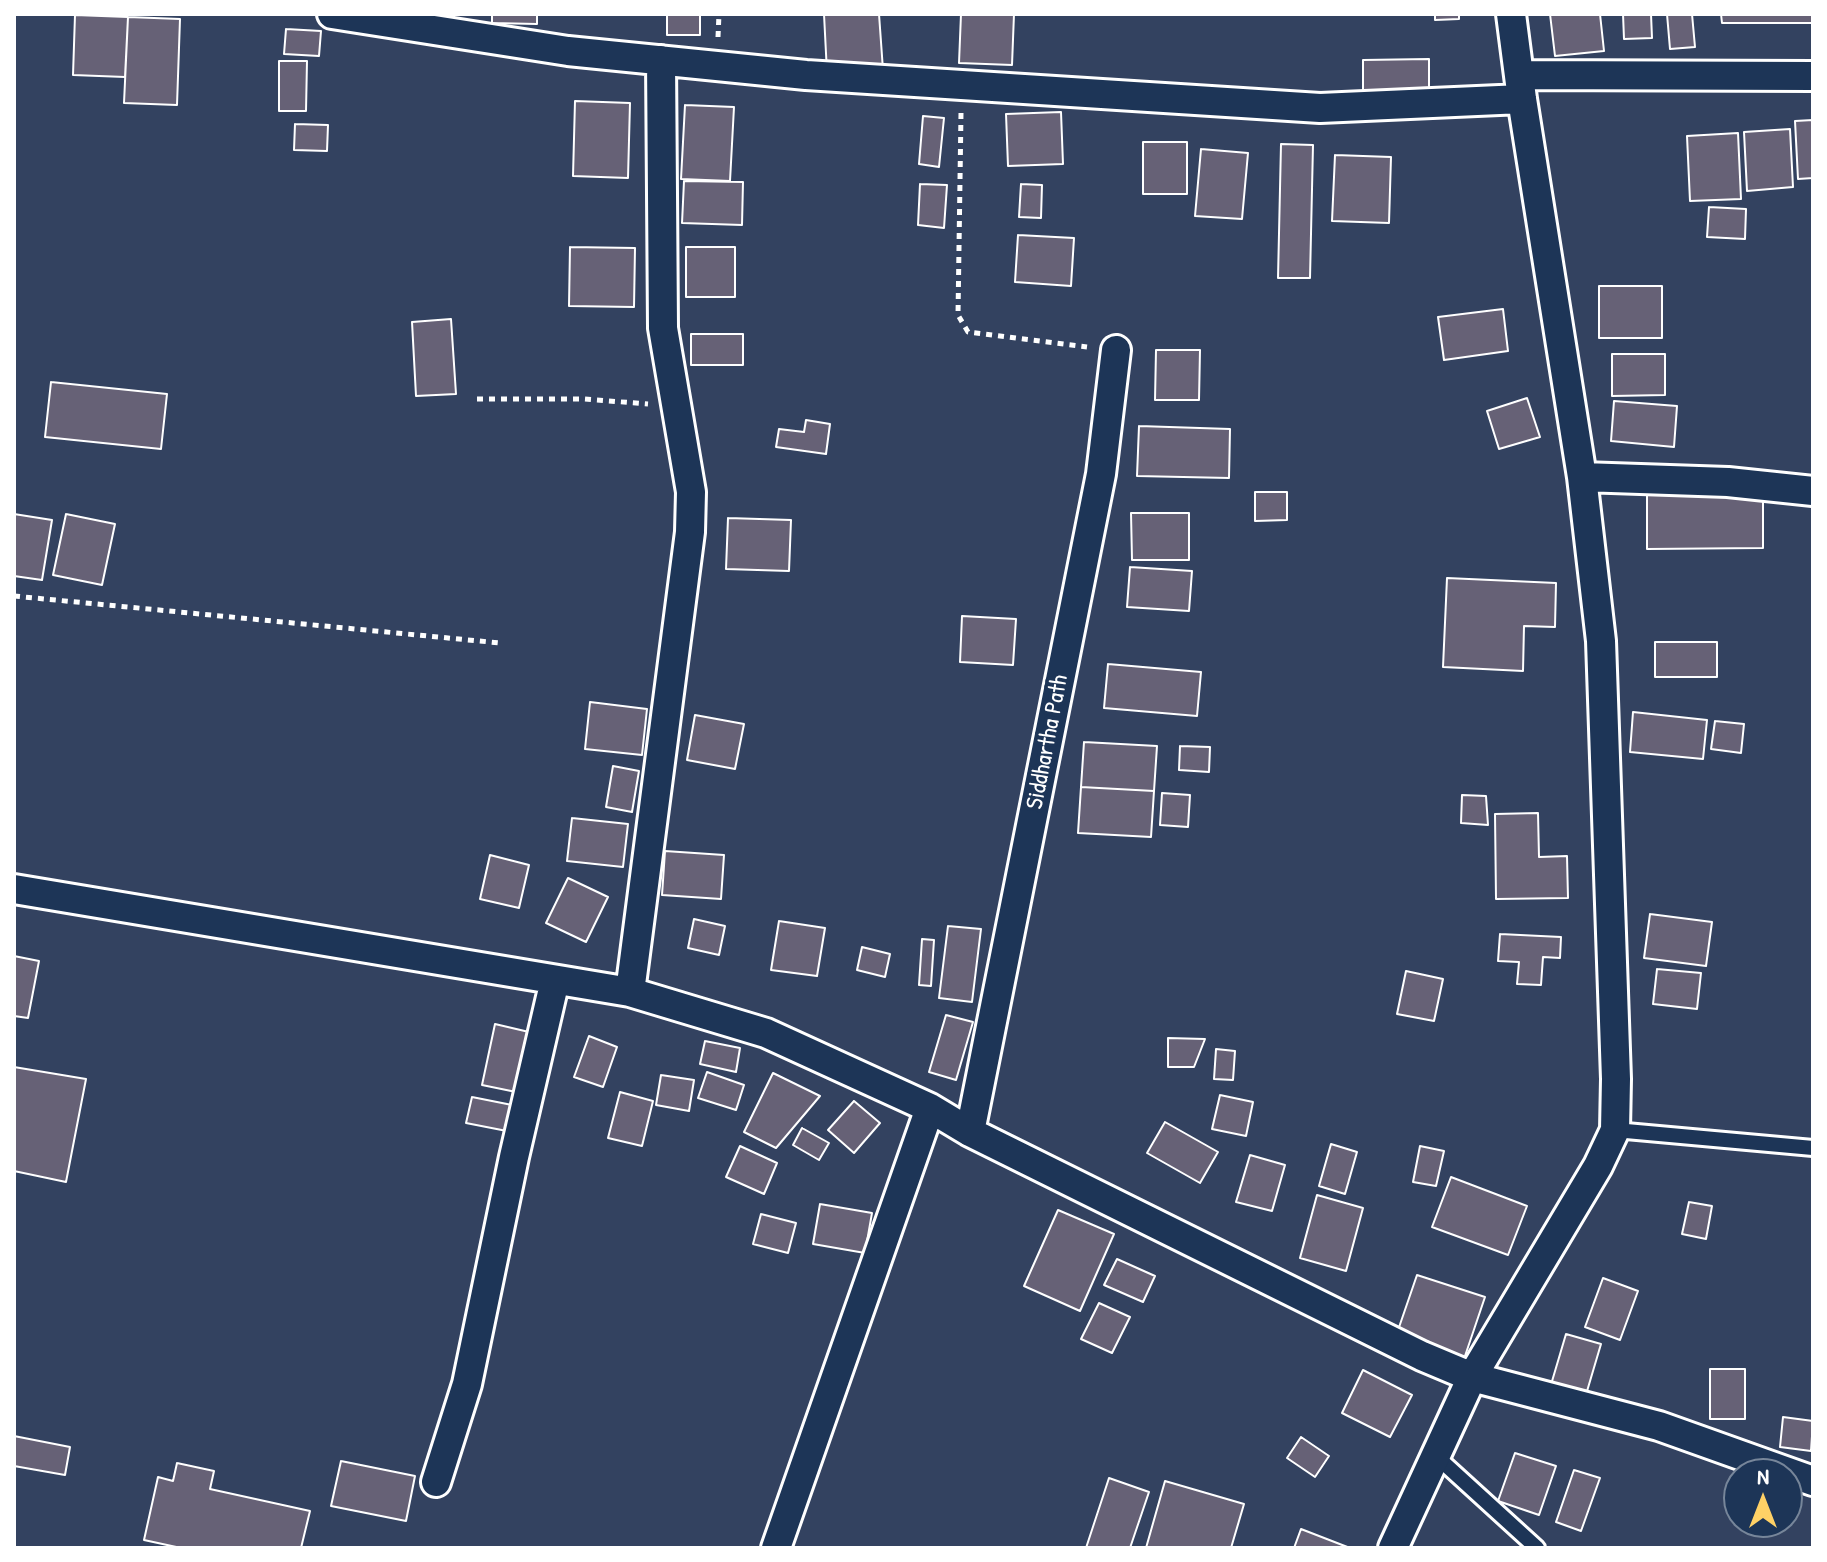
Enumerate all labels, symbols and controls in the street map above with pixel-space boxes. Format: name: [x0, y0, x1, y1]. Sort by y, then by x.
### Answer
street label: Siddhartha Path: [1021, 672, 1075, 812]
north arrow: [1723, 1458, 1803, 1538]
text: N: [1757, 1461, 1769, 1491]

